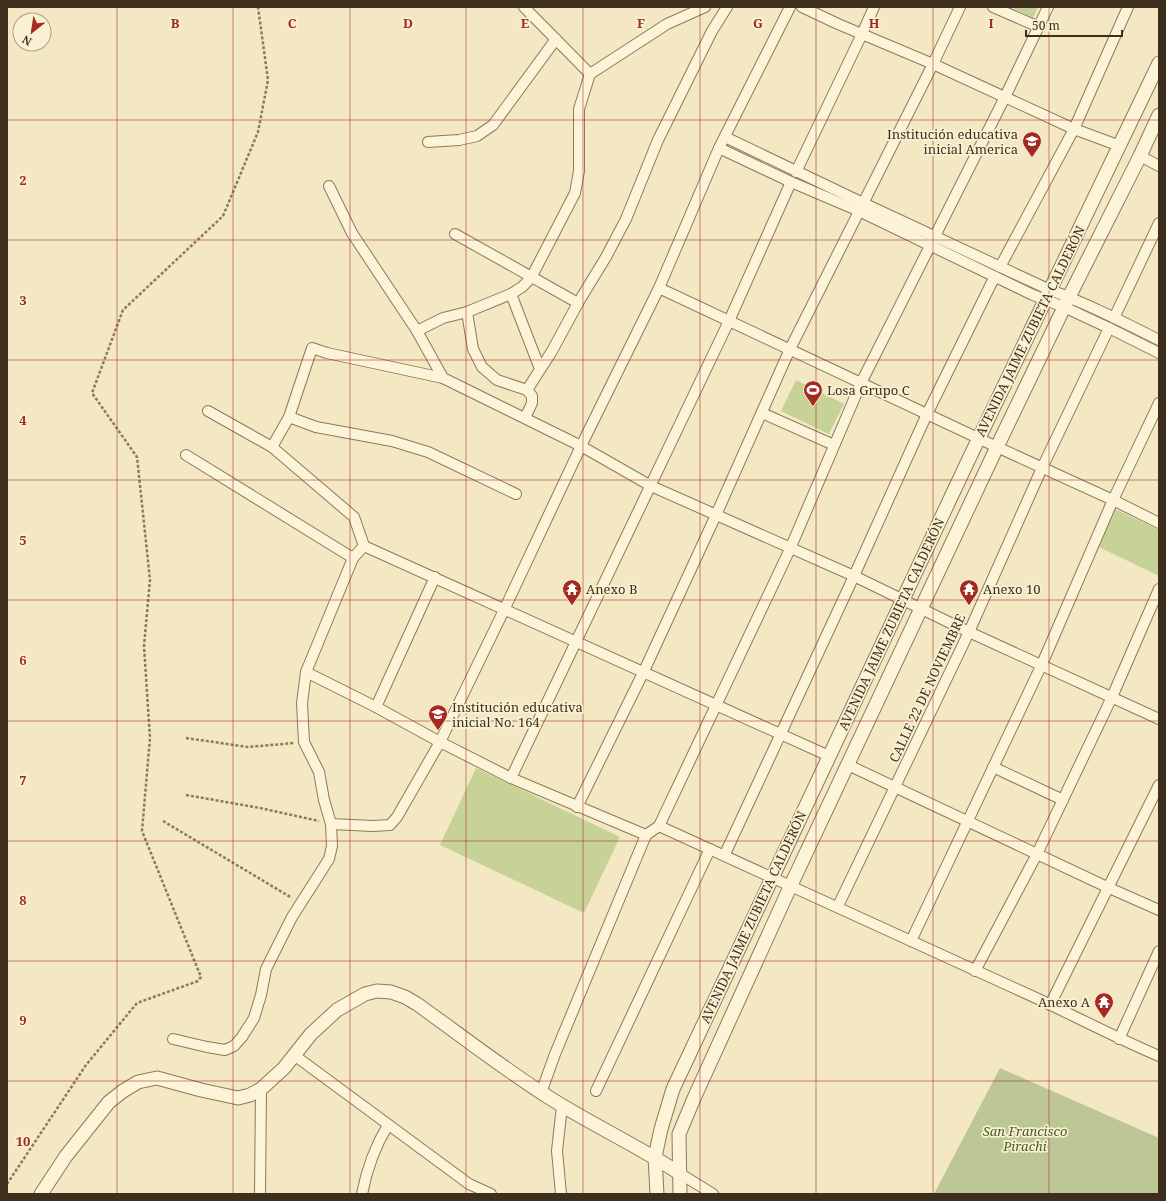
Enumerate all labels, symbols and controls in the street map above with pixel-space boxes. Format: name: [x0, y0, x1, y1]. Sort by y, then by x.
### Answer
north arrow: [12, 12, 52, 52]
scale bar: [1026, 12, 1122, 38]
text: B: [171, 14, 180, 32]
text: C: [288, 14, 297, 32]
text: D: [403, 14, 413, 32]
text: E: [521, 14, 530, 32]
text: F: [637, 14, 645, 32]
text: G: [753, 14, 763, 32]
text: H: [869, 14, 880, 32]
text: I: [988, 14, 994, 32]
text: 50 m: [1032, 17, 1060, 34]
text: N: [19, 32, 34, 50]
place label: Institución educativa inicial America: [887, 125, 1018, 158]
school or university icon: Institución educativa inicial America: [1021, 130, 1043, 158]
text: 2: [19, 171, 27, 189]
street label: AVENIDA JAIME ZUBIETA CALDERÓN: [971, 223, 1089, 439]
text: 3: [19, 291, 27, 309]
sports icon: Losa Grupo C: [802, 379, 824, 407]
place label: Losa Grupo C: [827, 381, 910, 399]
text: 4: [19, 411, 27, 429]
street label: AVENIDA JAIME ZUBIETA CALDERÓN: [834, 515, 948, 733]
text: 5: [19, 531, 27, 549]
temple icon: Anexo B: [561, 578, 583, 606]
temple icon: Anexo 10: [958, 578, 980, 606]
place label: Anexo B: [586, 580, 637, 598]
place label: Anexo 10: [983, 580, 1040, 598]
street label: CALLE 22 DE NOVIEMBRE: [885, 611, 969, 765]
text: 6: [19, 651, 27, 669]
place label: Institución educativa inicial No. 164: [452, 698, 583, 731]
school or university icon: Institución educativa inicial No. 164: [427, 703, 449, 731]
text: 7: [19, 771, 27, 789]
street label: AVENIDA JAIME ZUBIETA CALDERÓN: [696, 808, 810, 1026]
text: 8: [19, 891, 27, 909]
temple icon: Anexo A: [1093, 991, 1115, 1019]
place label: Anexo A: [1038, 993, 1091, 1011]
text: 9: [19, 1011, 27, 1029]
park label: San Francisco Pirachi: [983, 1122, 1067, 1155]
text: 10: [16, 1132, 30, 1150]

